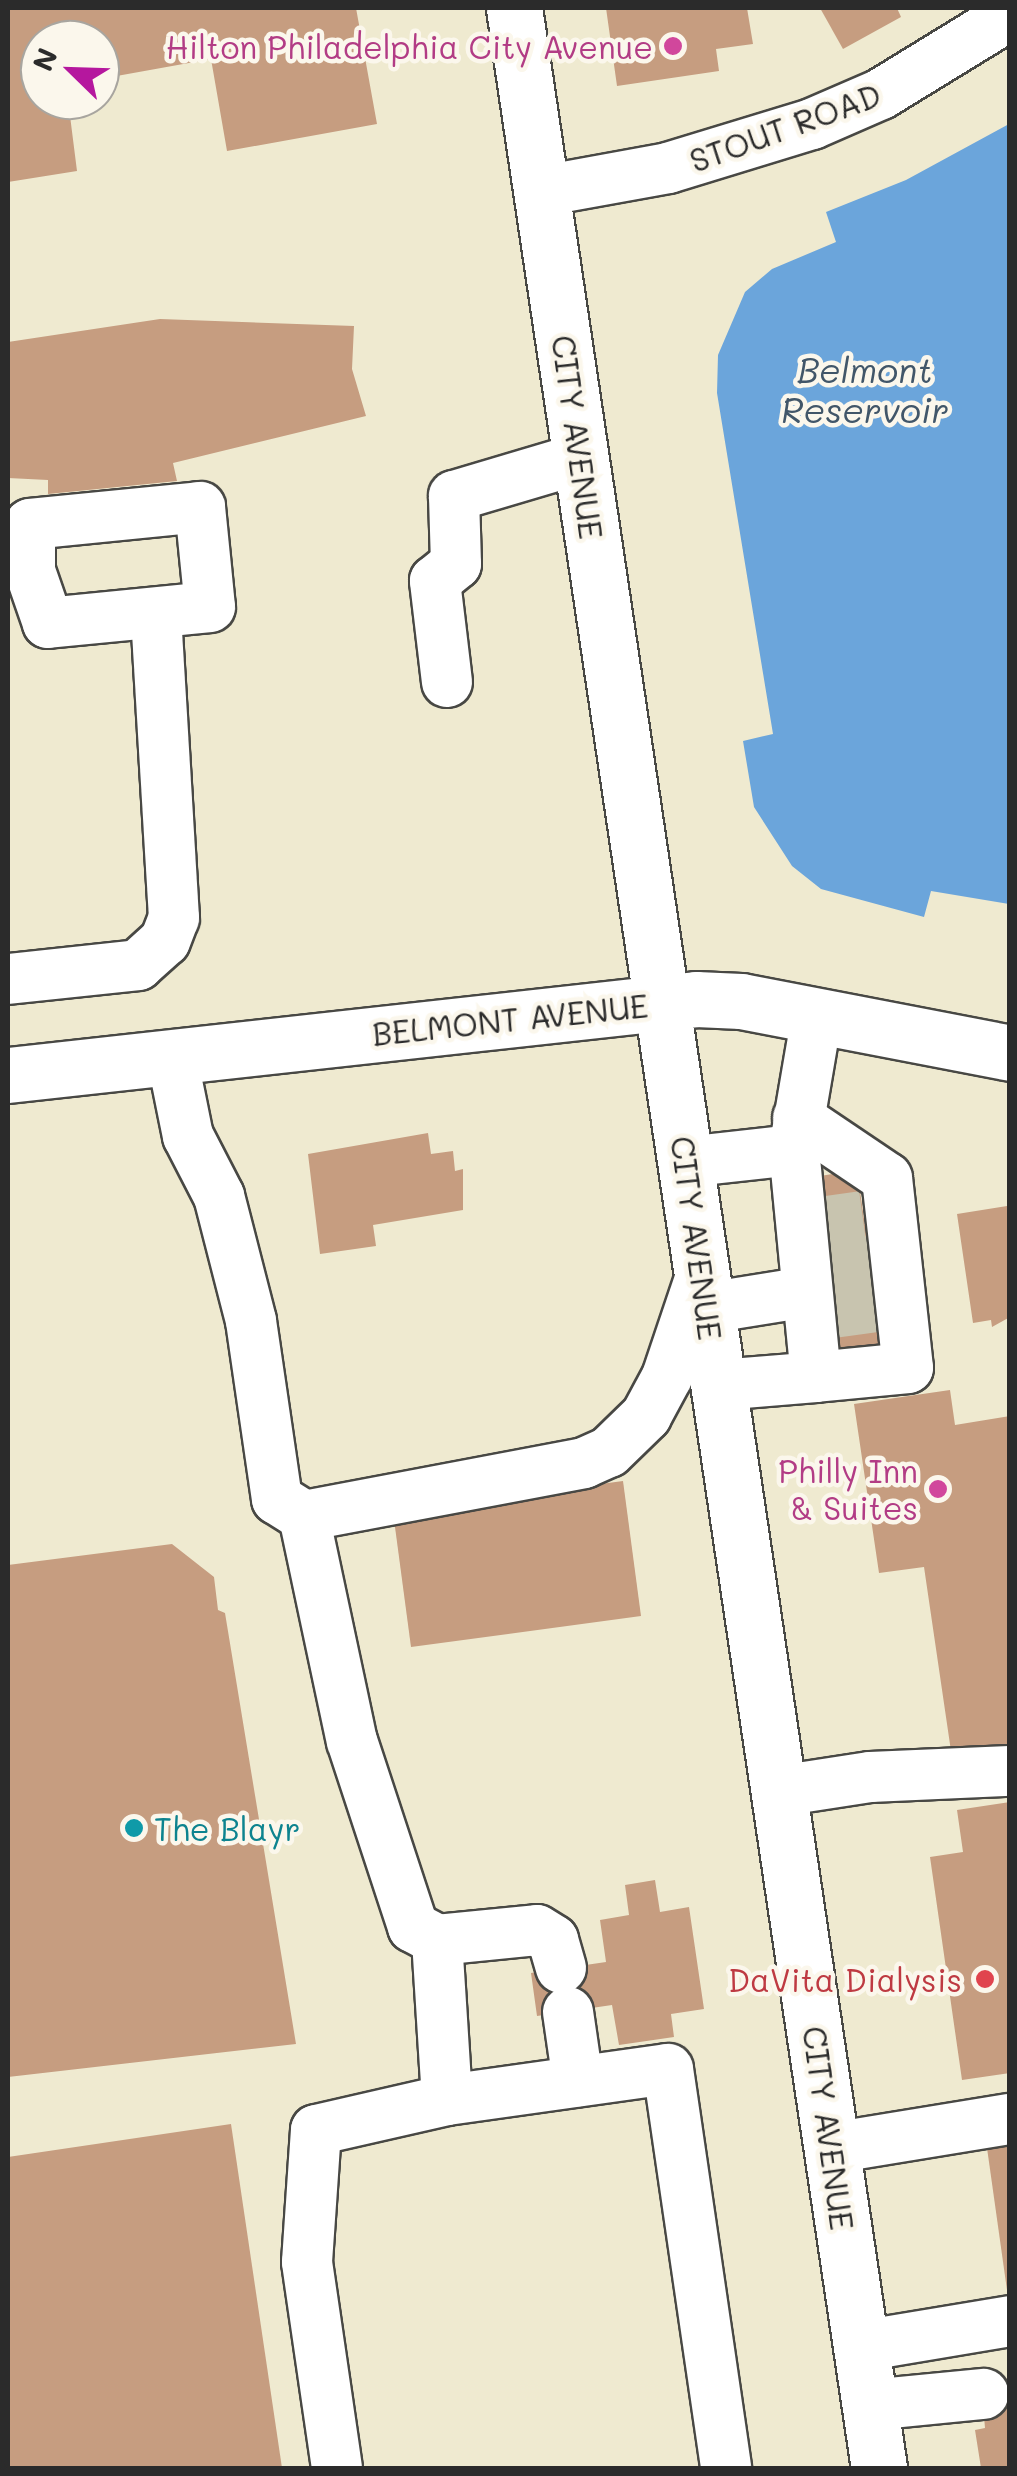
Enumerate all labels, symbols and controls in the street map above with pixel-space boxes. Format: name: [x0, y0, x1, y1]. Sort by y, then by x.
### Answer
north arrow: [20, 20, 120, 120]
place label: Hilton Philadelphia City Avenue: [166, 27, 653, 65]
marker: Hilton Philadelphia City Avenue: [662, 35, 684, 57]
text: N: [23, 42, 65, 76]
street label: STOUT ROAD: [684, 75, 886, 179]
street label: CITY AVENUE: [545, 333, 611, 541]
water label: Belmont Reservoir: [781, 348, 949, 430]
street label: BELMONT AVENUE: [370, 985, 650, 1053]
street label: CITY AVENUE: [664, 1134, 730, 1342]
place label: Philly Inn & Suites: [778, 1452, 918, 1527]
marker: Philly Inn & Suites: [927, 1478, 949, 1500]
place label: The Blayr: [154, 1809, 301, 1847]
marker: The Blayr: [123, 1817, 145, 1839]
place label: DaVita Dialysis: [728, 1960, 962, 1998]
marker: DaVita Dialysis: [972, 1966, 998, 1992]
street label: CITY AVENUE: [796, 2024, 862, 2232]

